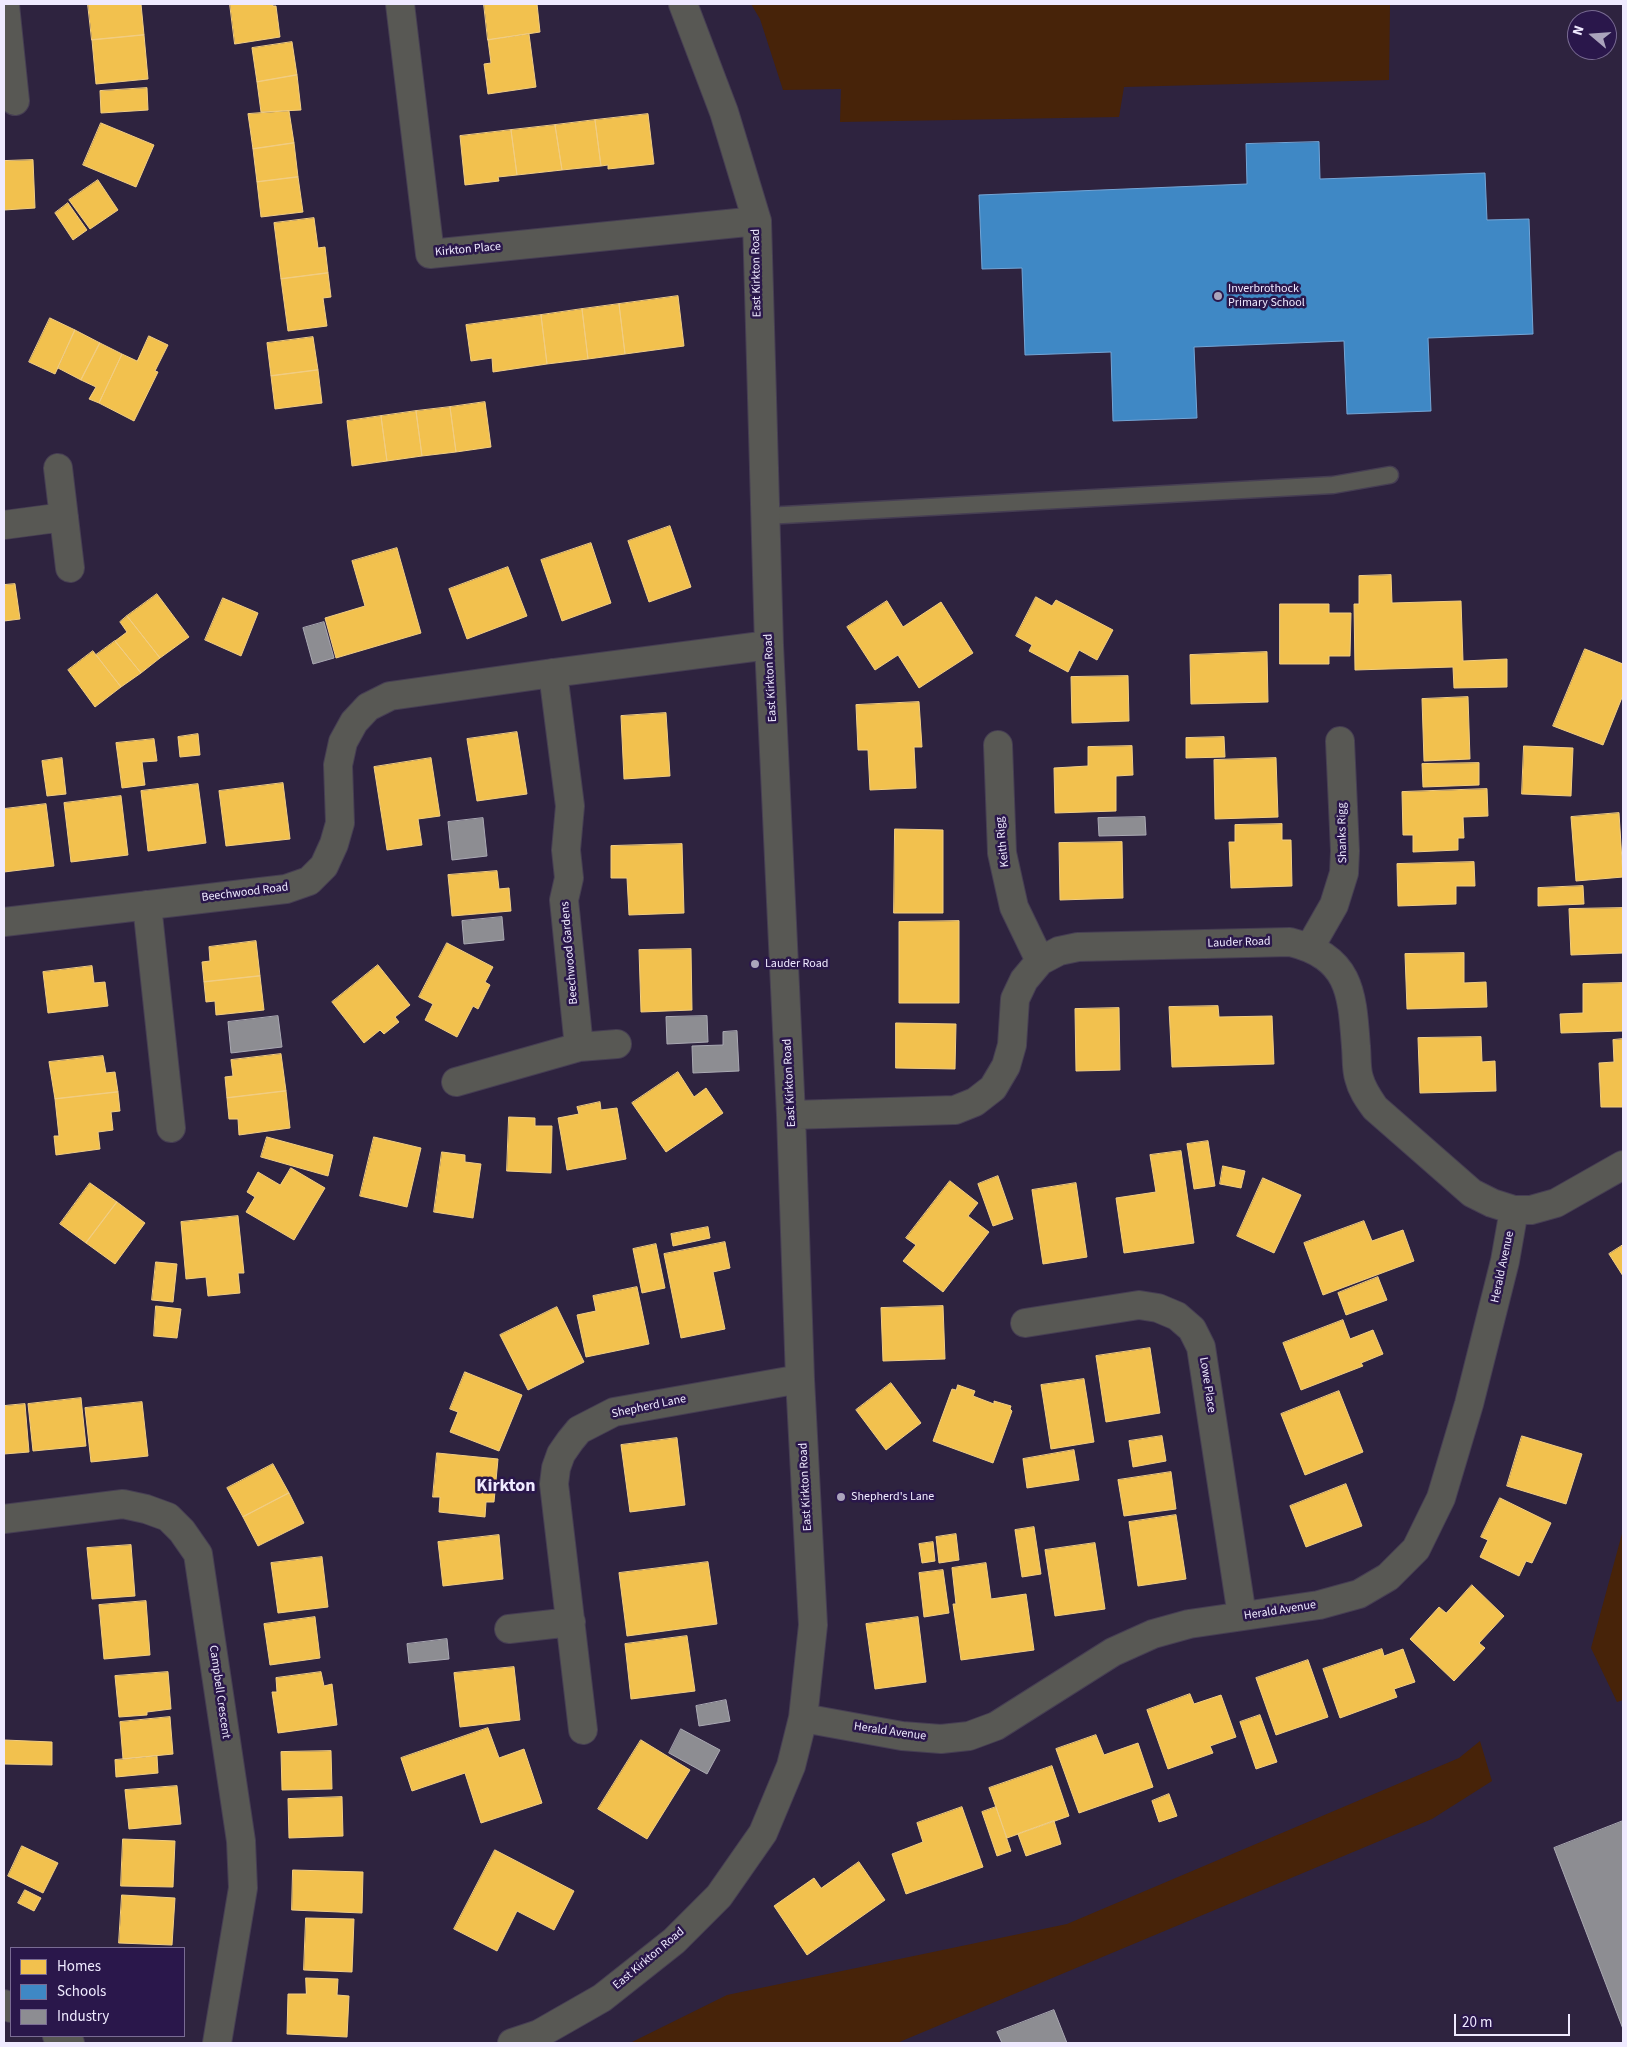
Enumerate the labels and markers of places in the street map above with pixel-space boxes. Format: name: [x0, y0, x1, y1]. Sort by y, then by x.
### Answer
place label: Inverbrothock Primary School: [1228, 282, 1305, 310]
marker: Inverbrothock Primary School: [1212, 290, 1224, 302]
place label: Lauder Road: [765, 957, 828, 971]
marker: Lauder Road: [749, 958, 761, 970]
place label: Shepherd's Lane: [851, 1490, 934, 1504]
marker: Shepherd's Lane: [835, 1491, 847, 1503]

